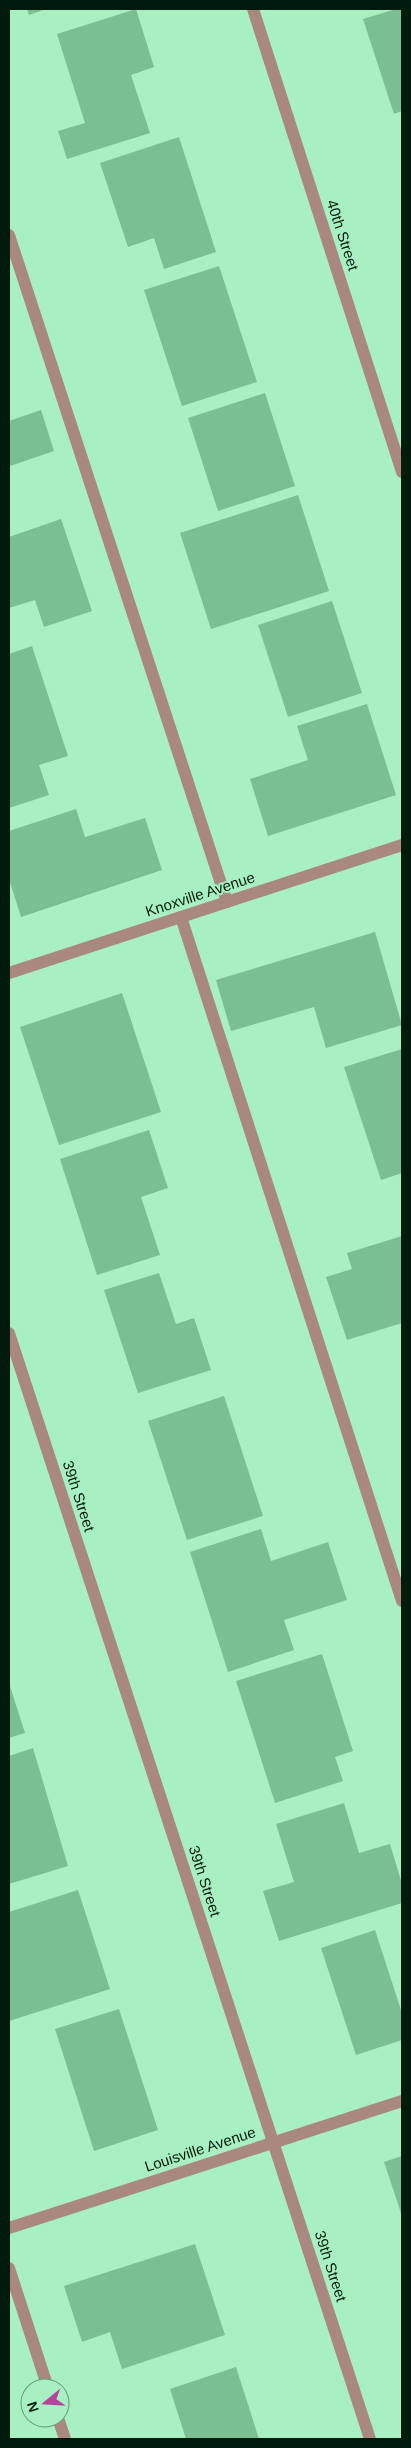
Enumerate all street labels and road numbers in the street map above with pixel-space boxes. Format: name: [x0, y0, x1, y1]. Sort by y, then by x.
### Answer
street label: 40th Street: [324, 197, 363, 273]
street label: Knoxville Avenue: [143, 868, 257, 920]
street label: 39th Street: [60, 1458, 99, 1534]
street label: 39th Street: [186, 1843, 225, 1919]
street label: Louisville Avenue: [142, 2123, 258, 2175]
street label: 39th Street: [312, 2228, 351, 2304]

